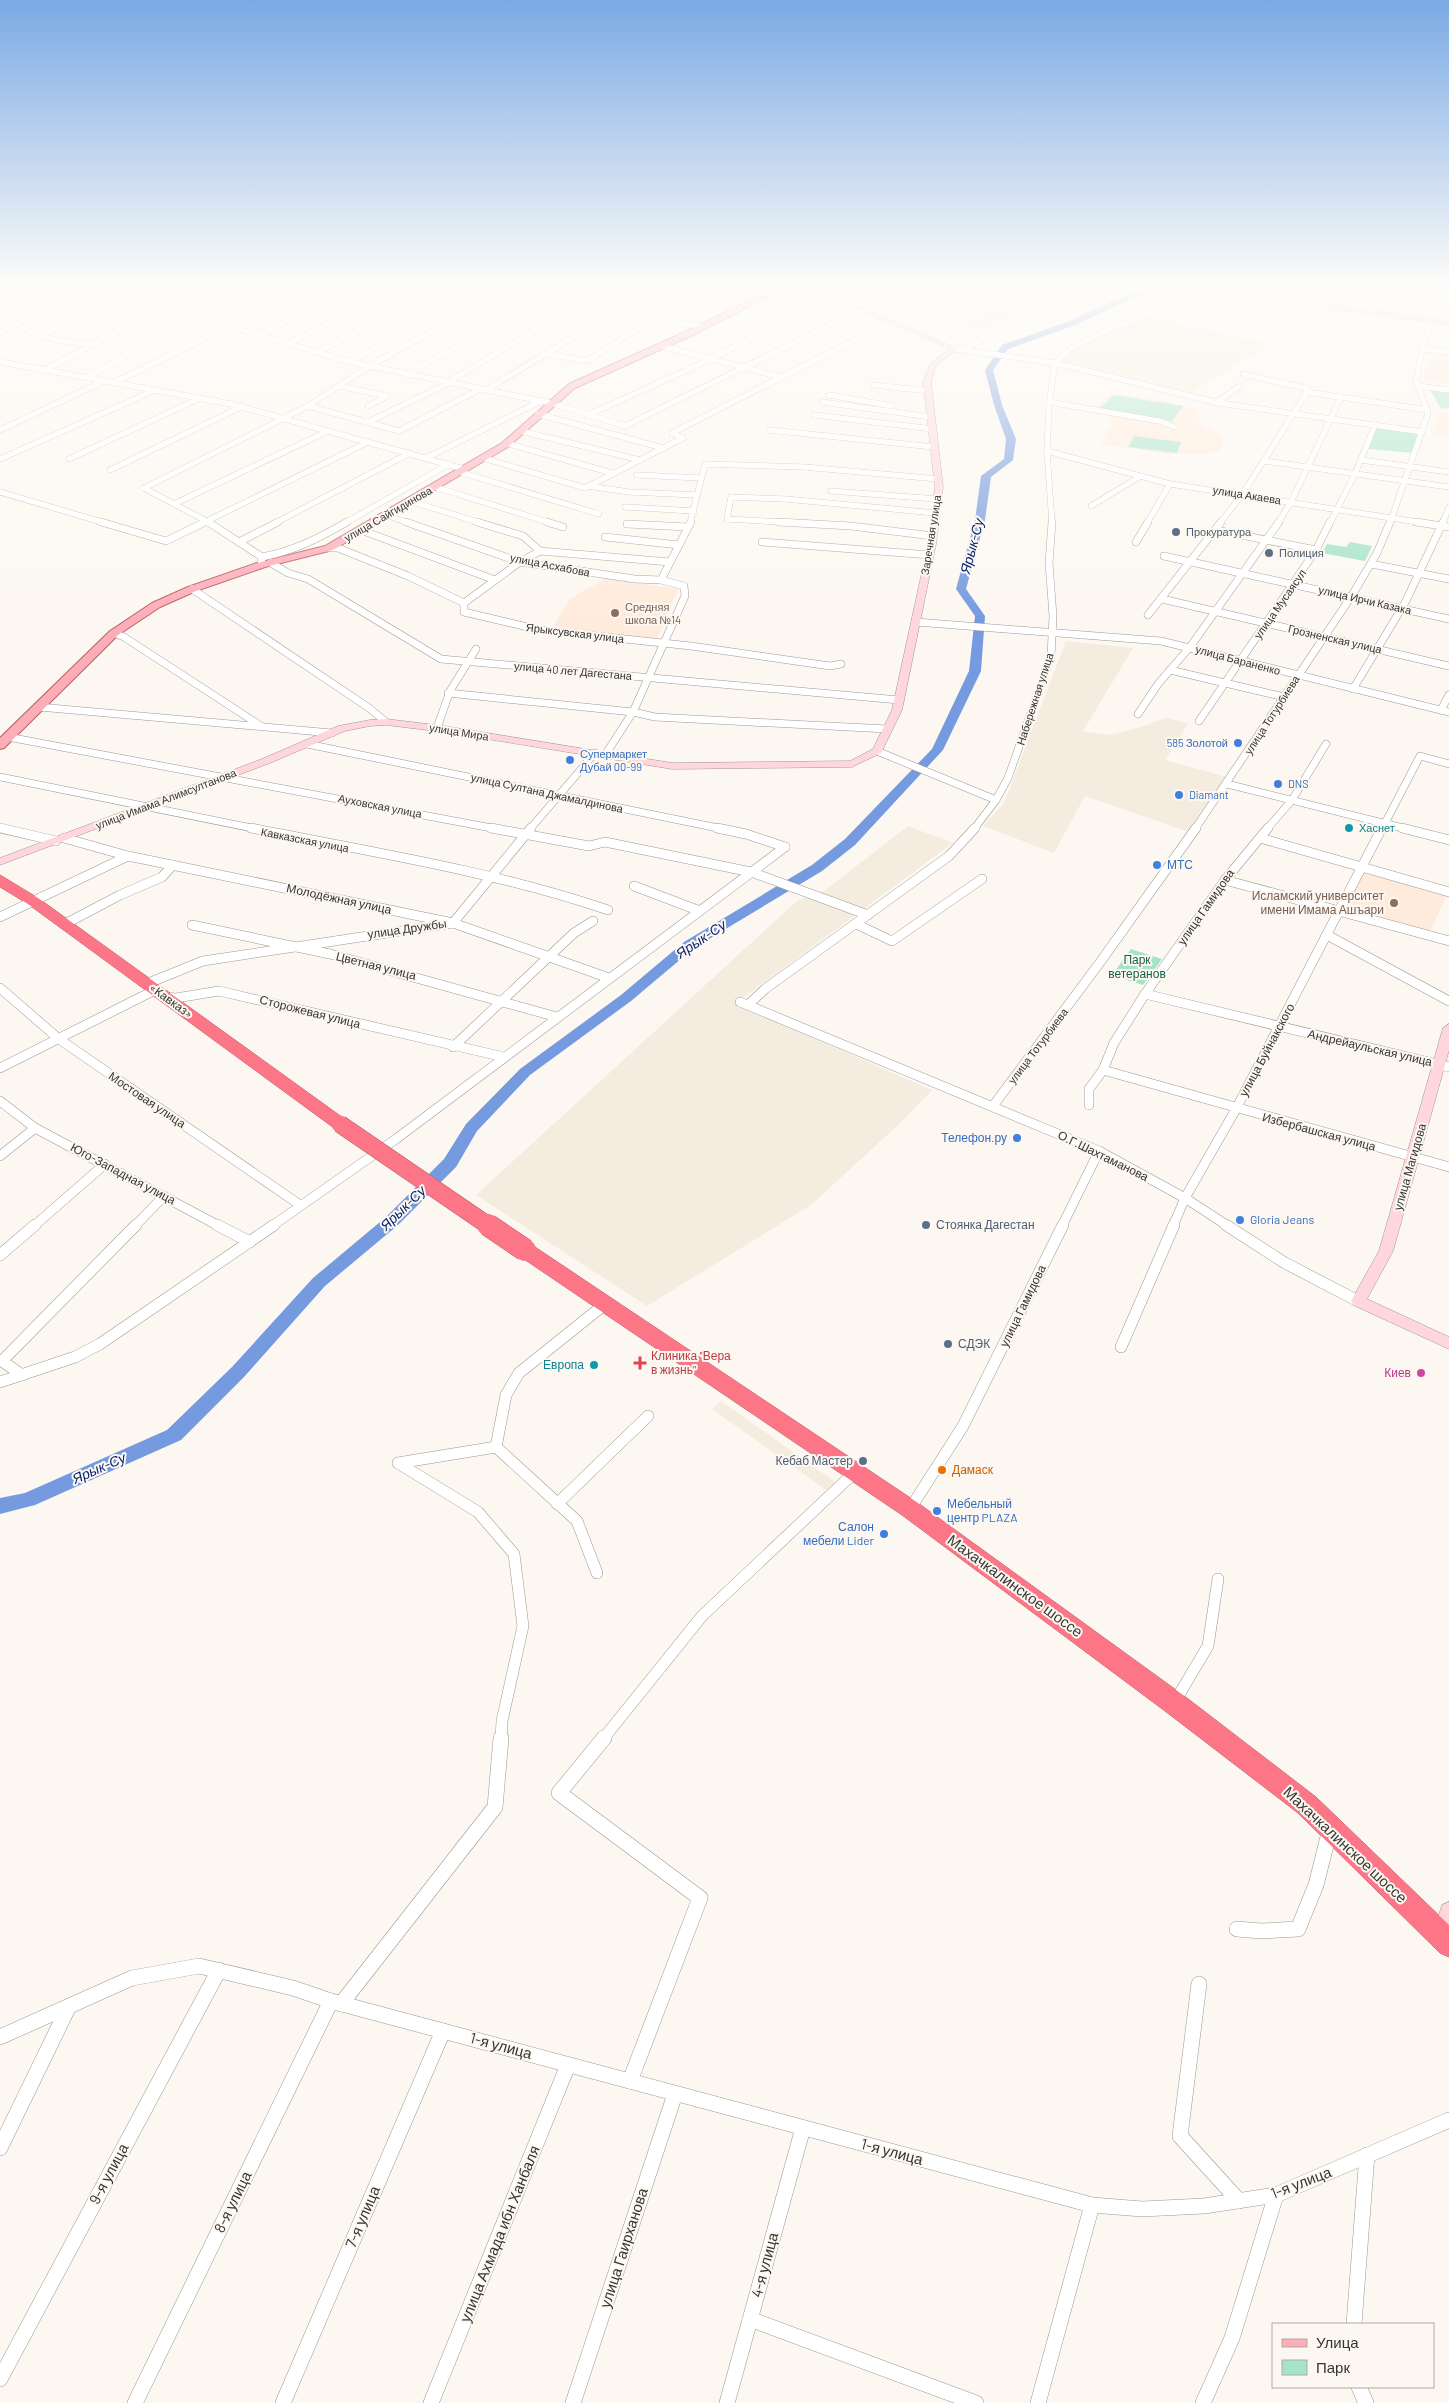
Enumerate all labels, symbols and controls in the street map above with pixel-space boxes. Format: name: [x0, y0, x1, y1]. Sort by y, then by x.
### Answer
street label: улица Сайгидинова: [341, 483, 435, 544]
street label: улица Акаева: [1212, 483, 1283, 506]
street label: Заречная улица: [918, 493, 943, 576]
water label: Ярык-Су: [956, 515, 987, 576]
place label: Прокуратура: [1186, 525, 1252, 538]
marker: Прокуратура: [1170, 526, 1182, 538]
place label: Полиция: [1279, 546, 1324, 559]
marker: Полиция: [1263, 547, 1275, 559]
street label: улица Асхабова: [509, 550, 592, 579]
street label: улица Мусаясул: [1251, 566, 1308, 641]
street label: улица Ирчи Казака: [1317, 582, 1414, 617]
place label: Средняя школа №14: [625, 600, 681, 626]
marker: Средняя школа №14: [609, 607, 621, 619]
street label: Ярыксувская улица: [525, 620, 626, 645]
street label: Грозненская улица: [1287, 621, 1384, 656]
street label: улица Бараненко: [1194, 642, 1282, 677]
street label: Набережная улица: [1013, 650, 1056, 747]
street label: улица 40 лет Дагестана: [513, 659, 634, 682]
street label: улица Тотурбиева: [1241, 672, 1302, 757]
street label: улица Мира: [428, 720, 491, 743]
place label: 585 Золотой: [1167, 736, 1228, 749]
marker: 585 Золотой: [1232, 737, 1244, 749]
place label: Супермаркет Дубай 00-99: [580, 747, 647, 773]
marker: Супермаркет Дубай 00-99: [564, 754, 576, 766]
street label: улица Имама Алимсултанова: [94, 765, 239, 831]
street label: улица Султана Джамалдинова: [470, 770, 625, 815]
place label: DNS: [1288, 777, 1309, 790]
marker: DNS: [1272, 778, 1284, 790]
place label: Diamant: [1189, 788, 1229, 801]
marker: Diamant: [1173, 789, 1185, 801]
street label: Ауховская улица: [337, 791, 424, 820]
place label: Хаснет: [1359, 821, 1395, 834]
marker: Хаснет: [1343, 822, 1355, 834]
street label: Кавказская улица: [260, 825, 351, 855]
place label: МТС: [1167, 857, 1193, 871]
marker: МТС: [1151, 859, 1163, 871]
street label: улица Гамидова: [1174, 866, 1238, 948]
street label: Молодёжная улица: [285, 880, 393, 917]
place label: Исламский университет имени Имама Ашъари: [1252, 888, 1384, 917]
marker: Исламский университет имени Имама Ашъари: [1388, 897, 1400, 909]
water label: Ярык-Су: [672, 915, 730, 962]
street label: улица Дружбы: [366, 916, 448, 941]
street label: Цветная улица: [334, 948, 418, 983]
park label: Парк ветеранов: [1108, 952, 1166, 981]
street label: «Кавказ»: [147, 980, 196, 1021]
street label: Сторожевая улица: [258, 992, 362, 1031]
street label: улица Буйнакского: [1236, 1000, 1298, 1099]
street label: улица Тотурбиева: [1005, 1005, 1071, 1086]
street label: Андрейаульская улица: [1306, 1026, 1434, 1069]
street label: Мостовая улица: [106, 1068, 189, 1131]
street label: Избербашская улица: [1261, 1109, 1378, 1154]
street label: улица Магидова: [1390, 1121, 1429, 1212]
street label: О.Г.Шахтаманова: [1056, 1127, 1151, 1183]
place label: Телефон.ру: [941, 1130, 1007, 1145]
marker: Телефон.ру: [1011, 1132, 1023, 1144]
street label: Юго-Западная улица: [68, 1139, 179, 1208]
water label: Ярык-Су: [376, 1181, 430, 1234]
place label: Gloria Jeans: [1250, 1212, 1314, 1226]
marker: Gloria Jeans: [1234, 1214, 1246, 1226]
place label: Стоянка Дагестан: [936, 1217, 1035, 1232]
marker: Стоянка Дагестан: [920, 1219, 932, 1231]
street label: улица Гамидова: [996, 1262, 1049, 1349]
place label: СДЭК: [958, 1336, 990, 1351]
marker: СДЭК: [942, 1338, 954, 1350]
place label: Клиника "Вера в жизнь": [651, 1348, 731, 1376]
marker: Клиника "Вера в жизнь": [633, 1356, 647, 1370]
place label: Европа: [543, 1357, 584, 1372]
marker: Европа: [588, 1359, 600, 1371]
place label: Киев: [1384, 1365, 1411, 1379]
marker: Киев: [1415, 1367, 1427, 1379]
water label: Ярык-Су: [69, 1448, 129, 1487]
place label: Кебаб Мастер: [775, 1453, 853, 1468]
marker: Кебаб Мастер: [857, 1455, 869, 1467]
place label: Дамаск: [952, 1462, 994, 1477]
marker: Дамаск: [936, 1464, 948, 1476]
place label: Мебельный центр PLAZA: [947, 1496, 1017, 1525]
marker: Мебельный центр PLAZA: [931, 1505, 943, 1517]
place label: Салон мебели Lider: [803, 1519, 875, 1547]
marker: Салон мебели Lider: [878, 1528, 890, 1540]
street label: Махачкалинское шоссе: [945, 1530, 1087, 1640]
street label: Махачкалинское шоссе: [1280, 1782, 1411, 1906]
street label: 1-я улица: [468, 2028, 535, 2062]
street label: 1-я улица: [859, 2134, 926, 2168]
street label: 9-я улица: [85, 2140, 132, 2207]
street label: улица Ахмада ибн Ханбаля: [455, 2143, 543, 2325]
street label: 1-я улица: [1268, 2162, 1334, 2202]
street label: 8-я улица: [210, 2167, 255, 2235]
street label: 7-я улица: [341, 2182, 383, 2250]
street label: улица Гаирханова: [595, 2185, 651, 2310]
street label: 4-я улица: [747, 2230, 782, 2299]
legend: [1272, 2323, 1434, 2388]
text: Улица: [1316, 2333, 1359, 2351]
text: Парк: [1316, 2358, 1350, 2376]

